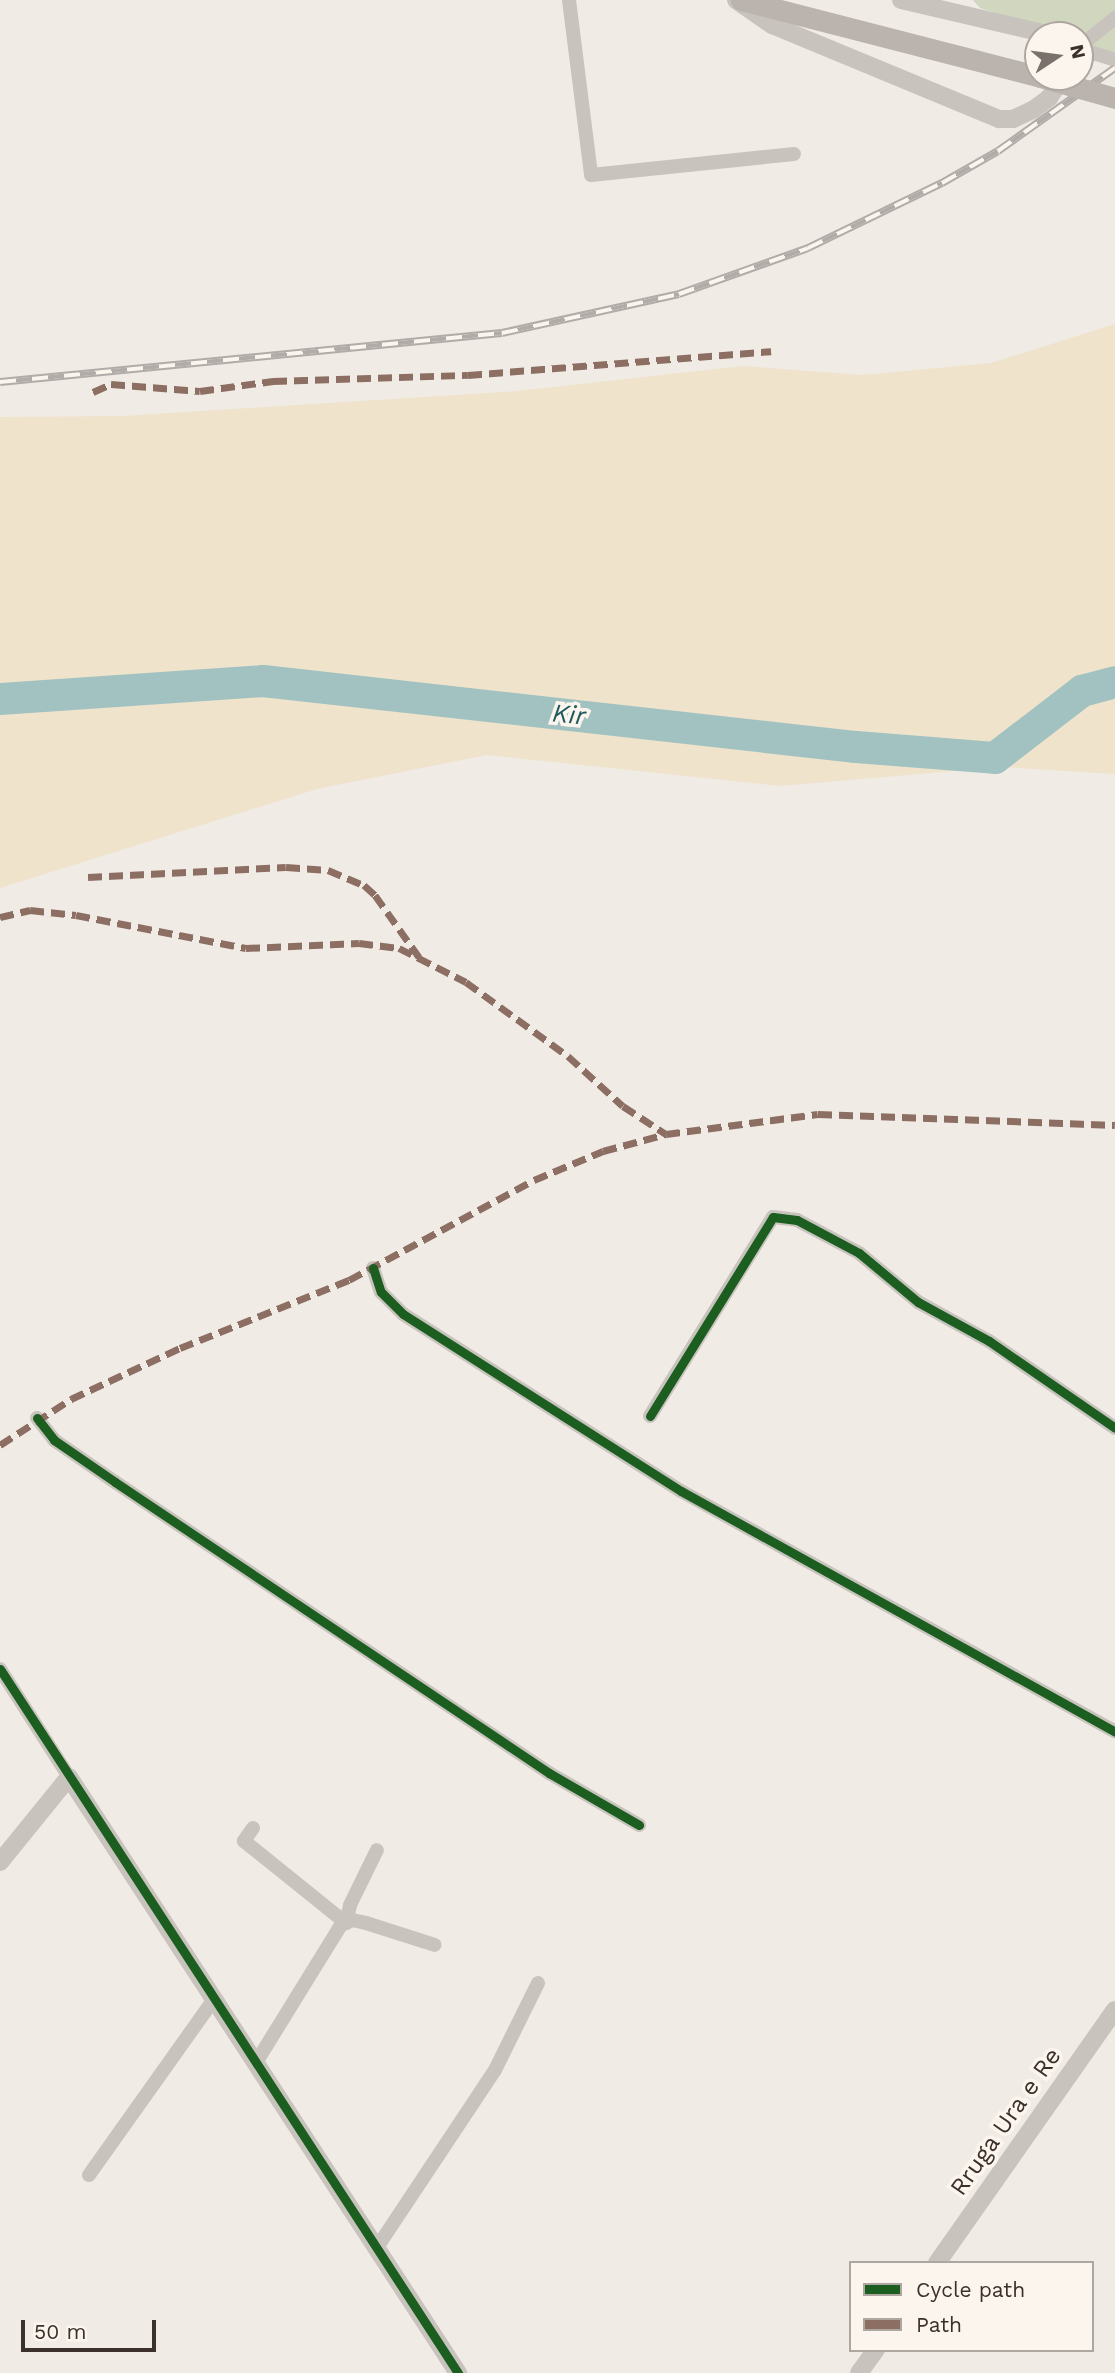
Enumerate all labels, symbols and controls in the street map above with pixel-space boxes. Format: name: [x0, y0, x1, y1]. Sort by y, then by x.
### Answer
north arrow: [1024, 21, 1094, 91]
text: N: [1065, 42, 1091, 61]
water label: Kir: [551, 698, 587, 732]
street label: Rruga Ura e Re: [944, 2042, 1068, 2202]
legend: [849, 2261, 1094, 2352]
text: Cycle path: [916, 2277, 1025, 2302]
scale bar: [24, 2306, 159, 2350]
text: Path: [916, 2312, 962, 2337]
text: 50 m: [34, 2319, 86, 2344]

